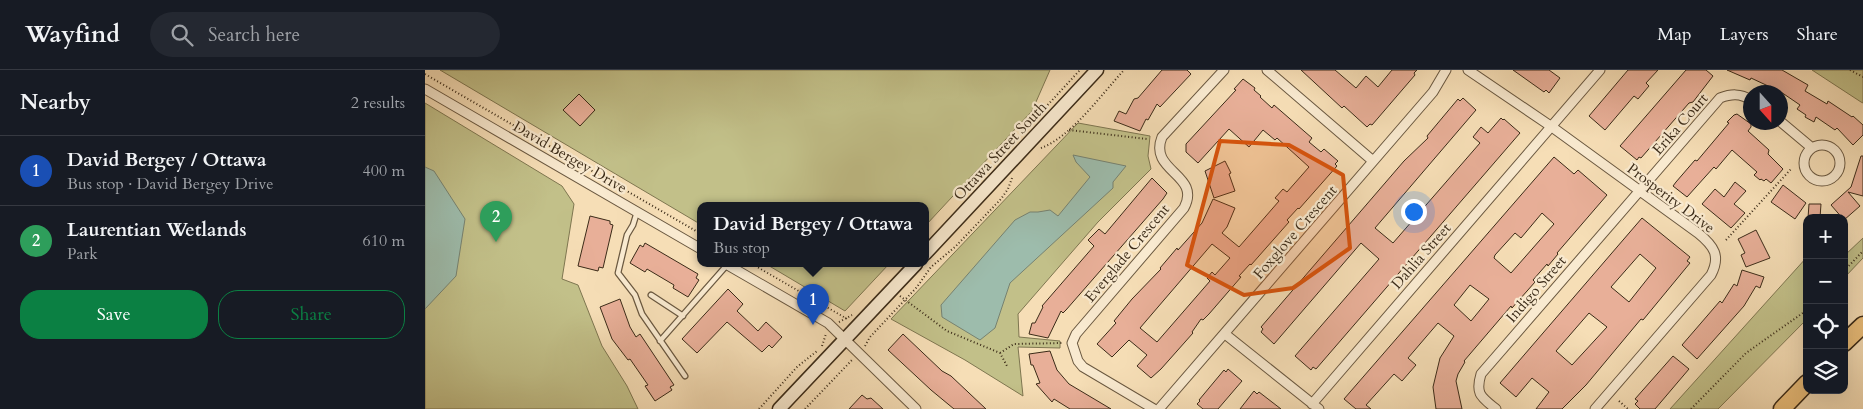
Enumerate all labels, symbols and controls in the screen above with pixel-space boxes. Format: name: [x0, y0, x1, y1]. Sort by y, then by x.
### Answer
search box: [150, 12, 500, 57]
text: Wayfind: [25, 18, 120, 51]
icon: search: [168, 21, 196, 49]
text: Search here: [208, 22, 300, 48]
text: Map: [1657, 22, 1692, 47]
text: Layers: [1720, 22, 1769, 47]
text: Share: [1797, 22, 1838, 47]
north arrow: [1743, 85, 1788, 130]
text: Nearby: [20, 88, 91, 117]
street label: Erika Court: [1648, 89, 1712, 159]
text: 2 results: [351, 92, 405, 114]
street label: Ottawa Street South: [949, 97, 1052, 205]
street label: David Bergey Drive: [509, 116, 631, 198]
text: David Bergey / Ottawa: [67, 147, 267, 173]
street label: Prosperity Drive: [1623, 158, 1719, 238]
text: 1: [32, 160, 40, 182]
text: 400 m: [363, 160, 405, 182]
text: Bus stop · David Bergey Drive: [67, 173, 274, 195]
street label: Foxglove Crescent: [1249, 181, 1342, 283]
your location: [1401, 199, 1427, 225]
street label: Everglade Crescent: [1080, 200, 1174, 306]
pin: 2: [480, 201, 512, 242]
popup: [697, 202, 929, 267]
text: David Bergey / Ottawa: [713, 211, 913, 237]
map controls: [1803, 214, 1848, 394]
button: +: [1803, 214, 1848, 259]
text: Laurentian Wetlands: [67, 217, 246, 243]
street label: Dahlia Street: [1387, 218, 1455, 293]
text: 2: [32, 230, 40, 252]
text: 610 m: [363, 230, 405, 252]
text: Bus stop: [713, 237, 770, 259]
text: Park: [67, 243, 98, 265]
street label: Indigo Street: [1501, 251, 1571, 327]
button: −: [1803, 259, 1848, 304]
pin: 1: [797, 284, 829, 325]
button: Save: [20, 290, 208, 339]
button: Share: [218, 290, 405, 339]
button: locate: [1803, 304, 1848, 349]
button: layers: [1803, 349, 1848, 394]

